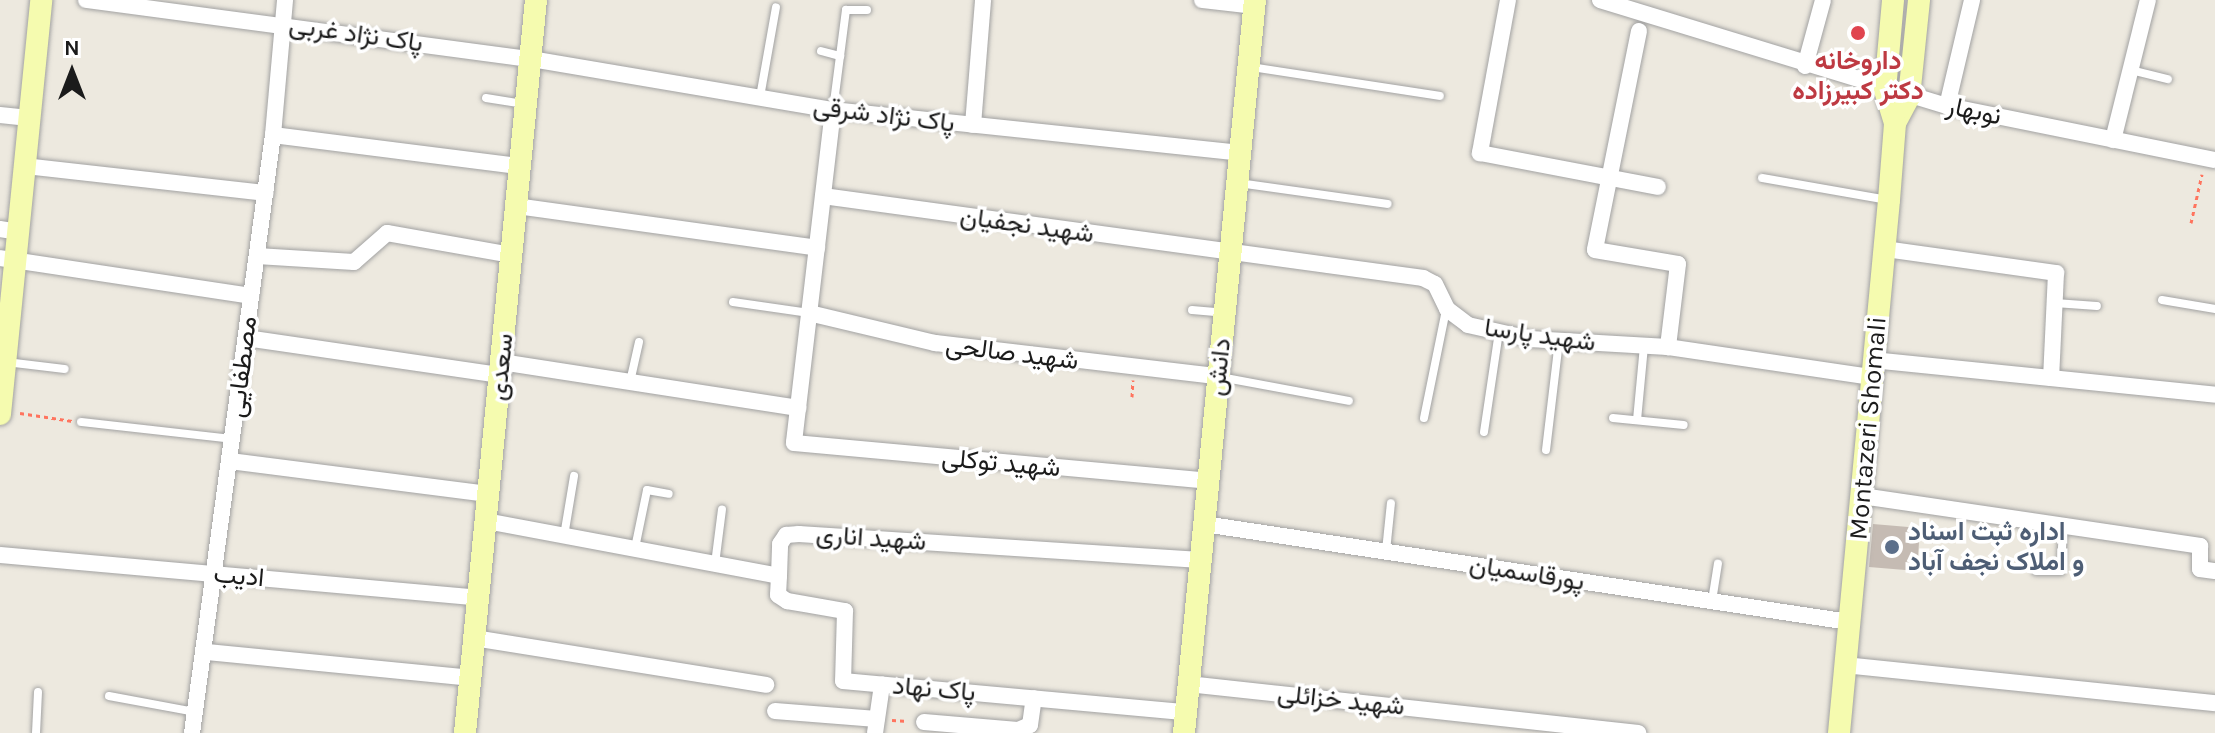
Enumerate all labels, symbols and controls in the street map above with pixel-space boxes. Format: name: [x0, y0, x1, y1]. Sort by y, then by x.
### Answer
street label: پاک نژاد غربی: [287, 9, 425, 59]
marker: داروخانه دکتر کبیرزاده: [1849, 24, 1867, 42]
north arrow: [32, 32, 112, 112]
text: N: [64, 35, 80, 61]
place label: داروخانه دکتر کبیرزاده: [1792, 45, 1924, 106]
street label: نوبهار: [1944, 90, 2004, 132]
street label: پاک نژاد شرقی: [811, 91, 957, 139]
street label: شهید نجفیان: [958, 200, 1096, 250]
street label: شهید پارسا: [1482, 312, 1598, 358]
street label: مصطفایی: [220, 314, 264, 420]
street label: Montazeri Shomali: [1843, 315, 1893, 541]
street label: شهید صالحی: [944, 329, 1080, 377]
street label: سعدی: [482, 332, 520, 402]
street label: دانش: [1200, 337, 1238, 397]
street label: شهید توکلی: [940, 442, 1062, 484]
place label: اداره ثبت اسناد و املاک نجف آباد: [1908, 516, 2084, 578]
street label: شهید اناری: [815, 519, 927, 557]
marker: اداره ثبت اسناد و املاک نجف آباد: [1883, 538, 1901, 556]
street label: پورقاسمیان: [1467, 549, 1587, 597]
street label: ادیب: [212, 558, 266, 594]
street label: پاک نهاد: [891, 670, 977, 708]
street label: شهید خزائلی: [1276, 678, 1406, 722]

